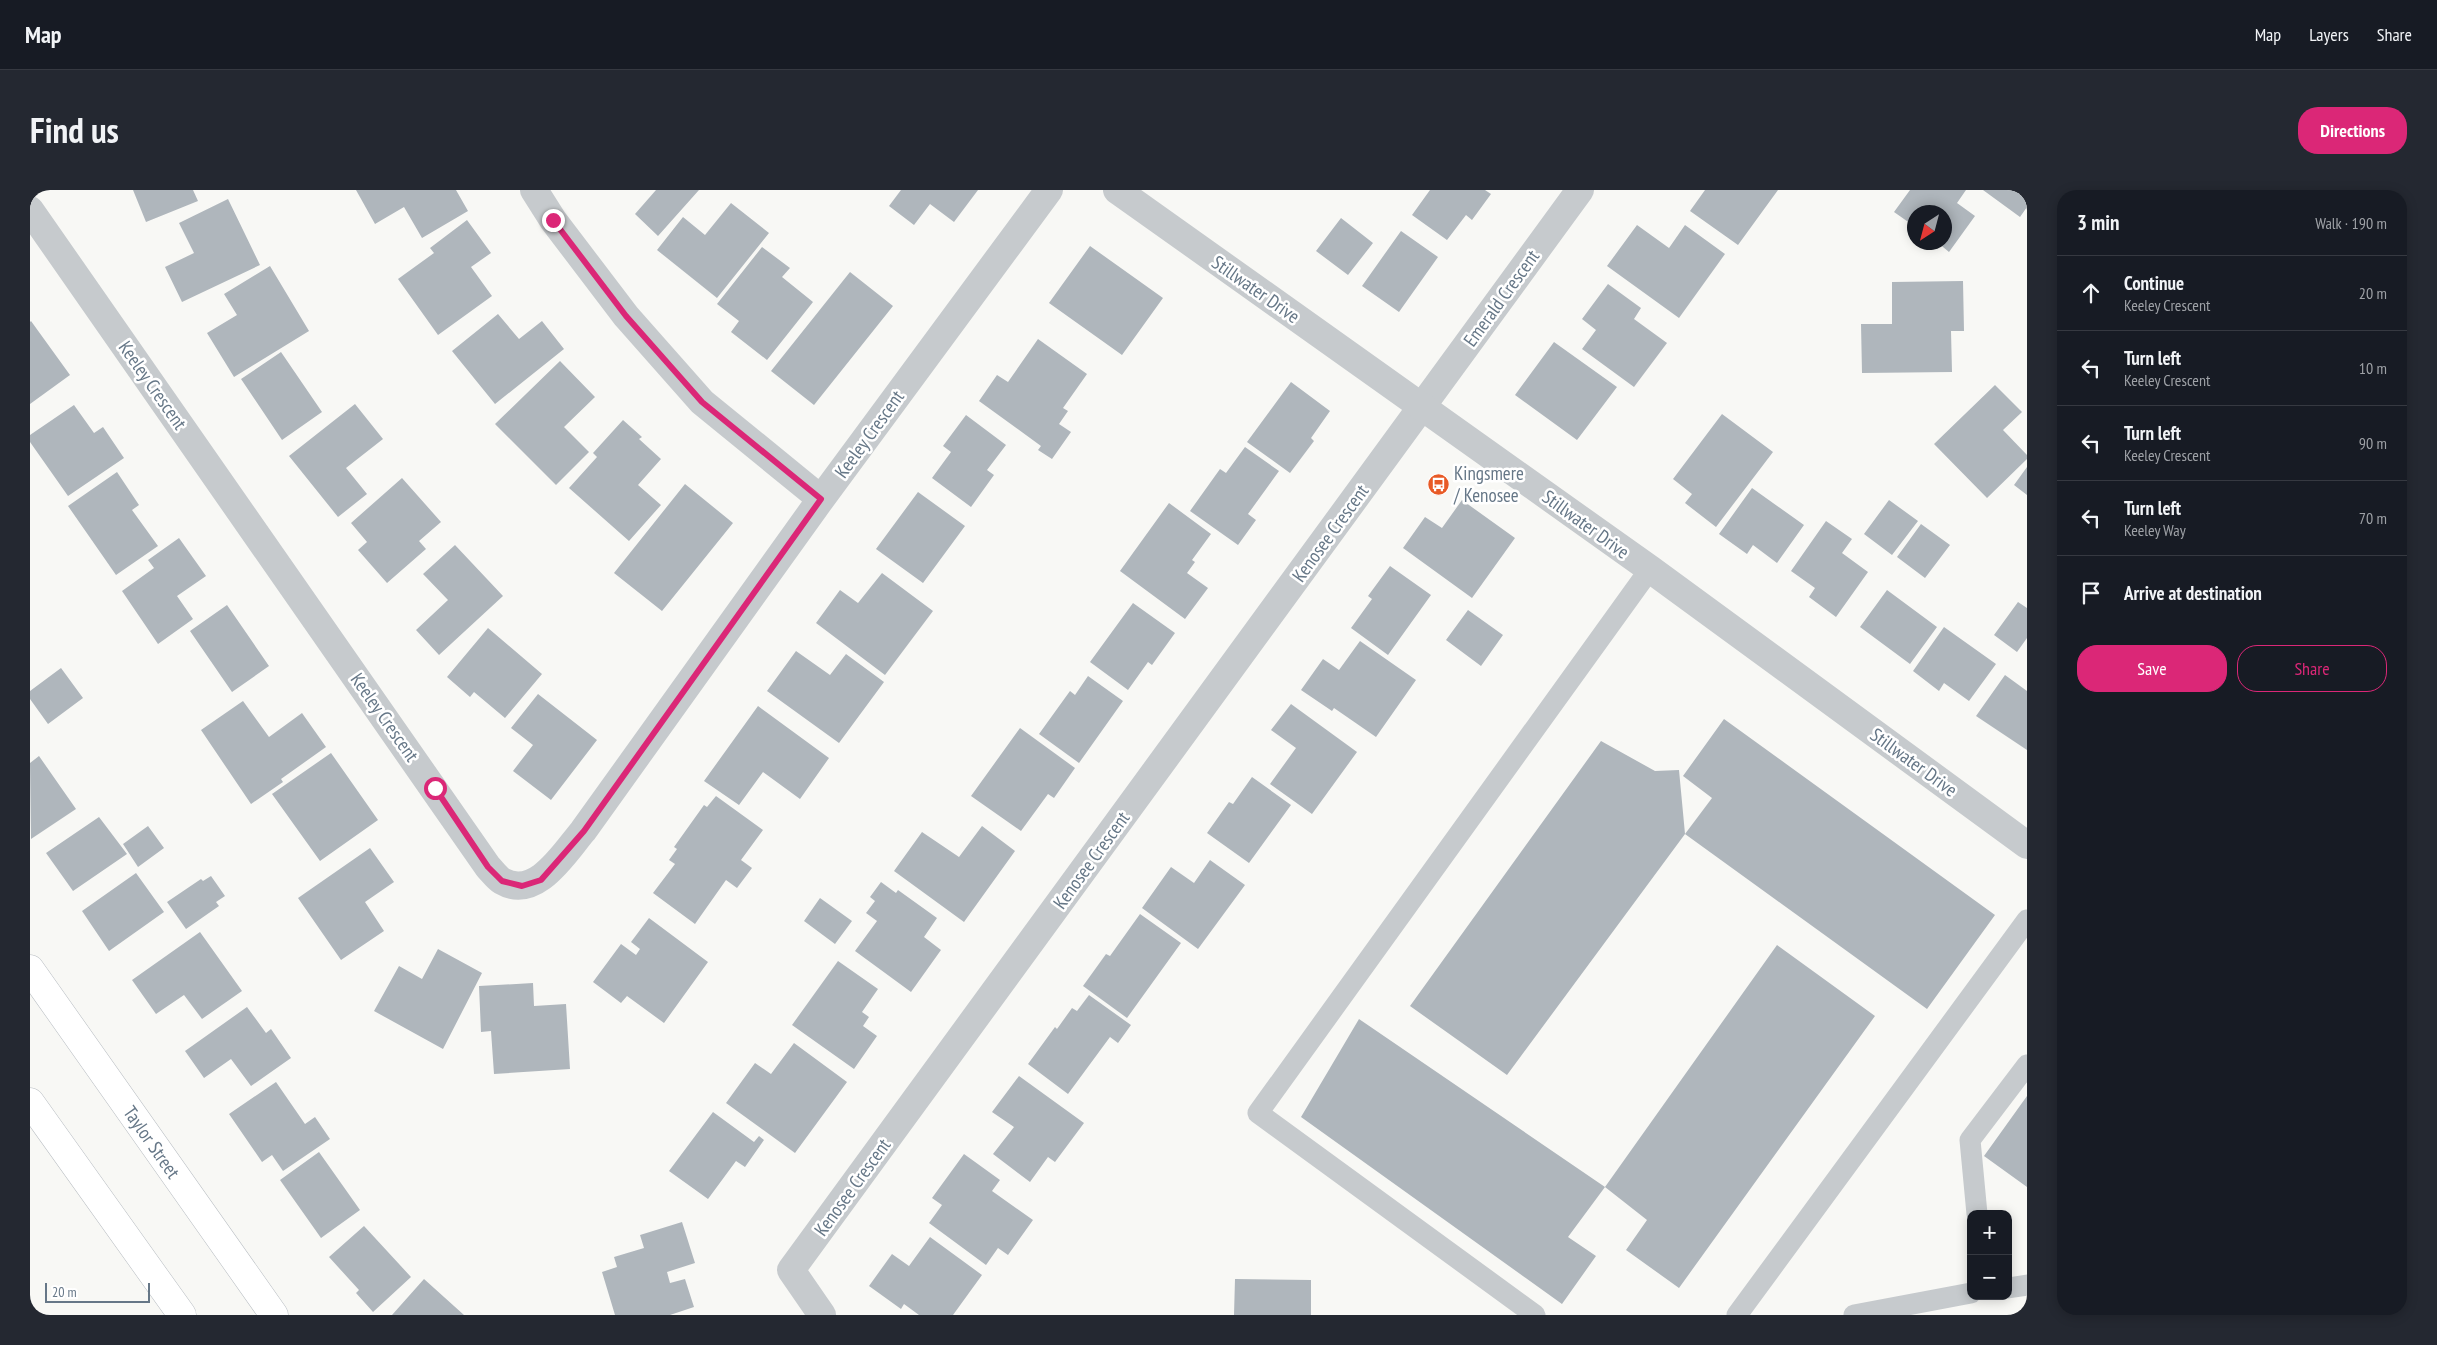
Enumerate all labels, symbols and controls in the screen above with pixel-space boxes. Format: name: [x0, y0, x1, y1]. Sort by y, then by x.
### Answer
text: Map: [25, 19, 62, 50]
text: Map: [2255, 23, 2281, 46]
text: Layers: [2309, 23, 2349, 46]
text: Share: [2377, 23, 2412, 46]
text: Find us: [30, 107, 119, 153]
button: Directions: [2298, 107, 2407, 154]
north arrow: [1907, 205, 1952, 250]
route end: [542, 209, 565, 232]
text: 3 min: [2077, 209, 2119, 236]
text: Walk · 190 m: [2315, 213, 2387, 233]
street label: Emerald Crescent: [1458, 244, 1545, 351]
street label: Stillwater Drive: [1207, 250, 1305, 328]
text: Continue: [2124, 271, 2184, 295]
icon: ahead: [2077, 279, 2105, 307]
text: 20 m: [2359, 283, 2387, 303]
text: Keeley Crescent: [2124, 295, 2210, 315]
street label: Keeley Crescent: [114, 336, 193, 435]
text: Turn left: [2124, 346, 2181, 370]
icon: left: [2077, 354, 2105, 382]
text: 10 m: [2359, 358, 2387, 378]
text: Keeley Crescent: [2124, 370, 2210, 390]
street label: Keeley Crescent: [829, 385, 909, 483]
text: Turn left: [2124, 421, 2181, 445]
icon: left: [2077, 429, 2105, 457]
text: 90 m: [2359, 433, 2387, 453]
text: Keeley Crescent: [2124, 445, 2210, 465]
place label: Kingsmere / Kenosee: [1453, 461, 1524, 507]
bus stop icon: Kingsmere / Kenosee: [1426, 472, 1450, 496]
street label: Kenosee Crescent: [1287, 479, 1374, 586]
street label: Stillwater Drive: [1538, 484, 1634, 564]
text: Turn left: [2124, 496, 2181, 520]
icon: left: [2077, 504, 2105, 532]
text: 70 m: [2359, 508, 2387, 528]
text: Keeley Way: [2124, 520, 2186, 540]
icon: arrive: [2077, 579, 2105, 607]
text: Arrive at destination: [2124, 581, 2262, 605]
button: Save: [2077, 645, 2227, 692]
button: Share: [2237, 645, 2387, 692]
street label: Keeley Crescent: [346, 668, 425, 767]
street label: Stillwater Drive: [1866, 722, 1962, 802]
route start: [424, 777, 447, 800]
street label: Kenosee Crescent: [1048, 806, 1135, 913]
street label: Taylor Street: [118, 1101, 186, 1183]
street label: Kenosee Crescent: [809, 1133, 896, 1240]
map controls: [1967, 1210, 2012, 1300]
button: +: [1967, 1210, 2012, 1255]
button: −: [1967, 1255, 2012, 1300]
scale bar: [45, 1280, 150, 1303]
text: 20 m: [52, 1283, 77, 1301]

